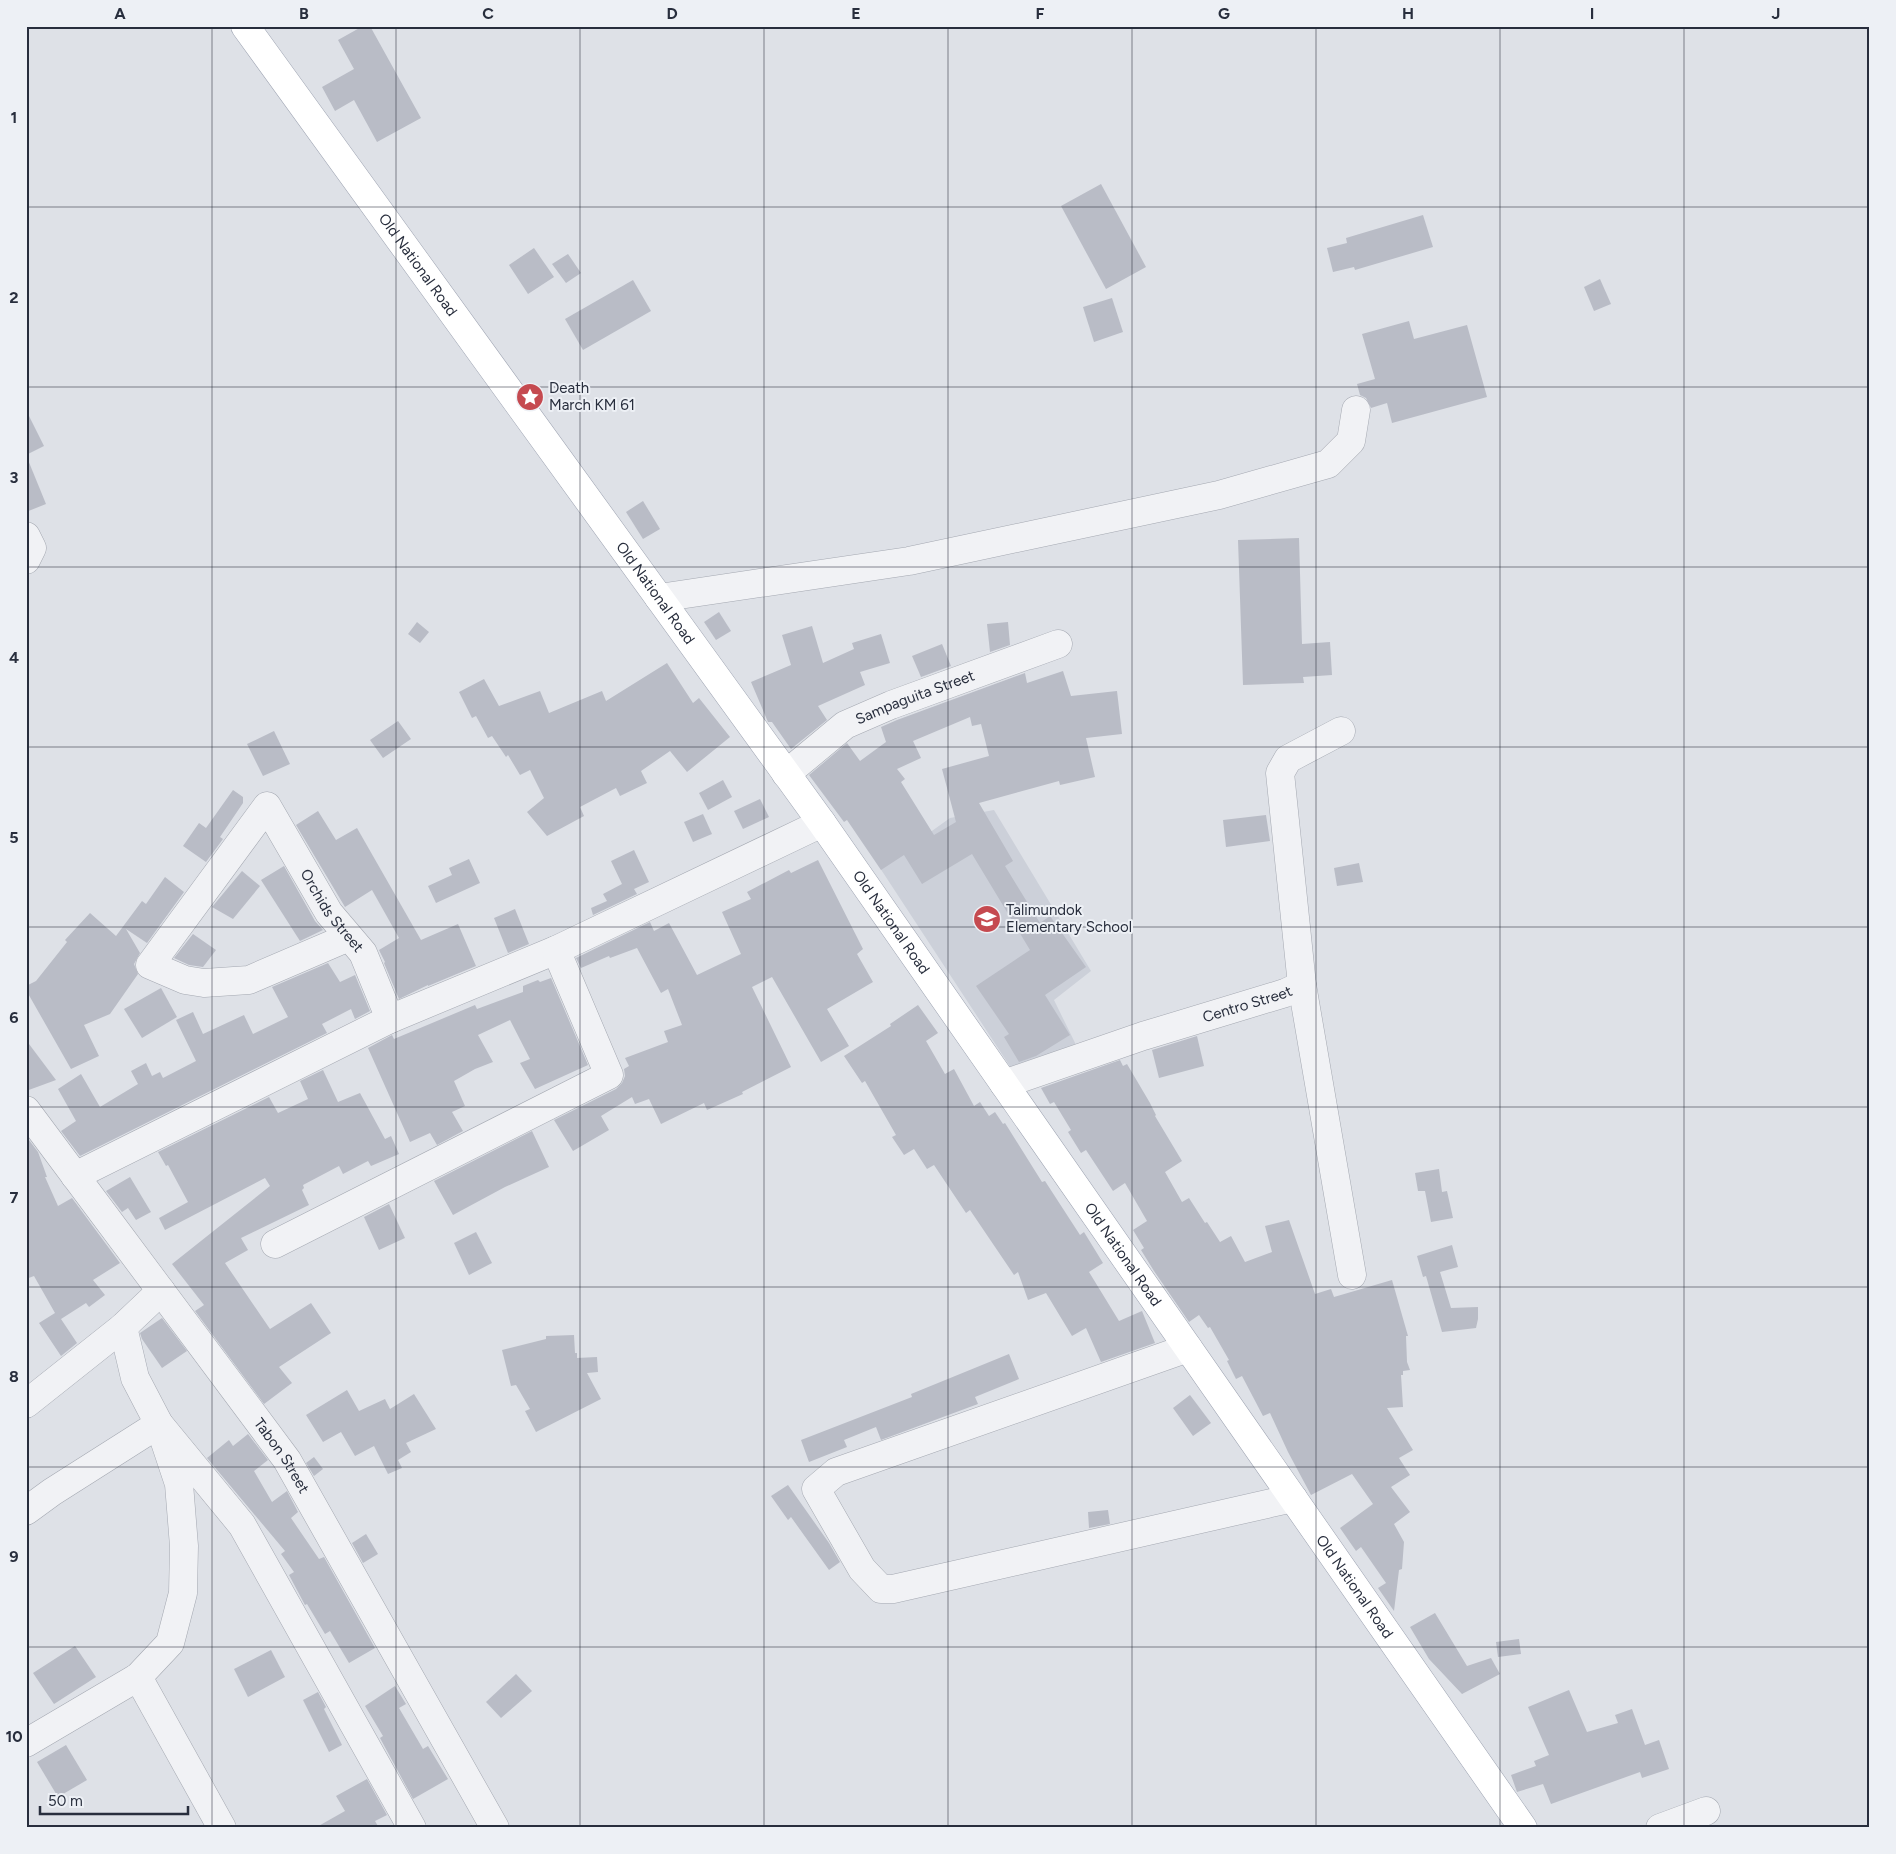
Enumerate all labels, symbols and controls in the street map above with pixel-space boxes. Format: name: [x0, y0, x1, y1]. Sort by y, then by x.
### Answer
text: A: [114, 4, 126, 23]
text: B: [299, 4, 309, 23]
text: C: [482, 4, 494, 23]
text: D: [666, 4, 678, 23]
text: E: [851, 4, 861, 23]
text: F: [1036, 4, 1045, 23]
text: G: [1218, 4, 1230, 23]
text: H: [1402, 4, 1414, 23]
text: I: [1590, 4, 1594, 23]
text: J: [1772, 4, 1780, 23]
text: 1: [11, 108, 17, 127]
street label: Old National Road: [375, 210, 461, 320]
text: 2: [9, 288, 19, 307]
place label: Death March KM 61: [549, 379, 635, 414]
place icon: Death March KM 61: [515, 382, 545, 412]
text: 3: [10, 468, 19, 487]
street label: Old National Road: [612, 538, 699, 648]
text: 4: [9, 648, 19, 667]
street label: Sampaguita Street: [853, 666, 977, 728]
text: 5: [9, 828, 19, 847]
street label: Orchids Street: [296, 866, 368, 956]
street label: Old National Road: [849, 867, 934, 978]
place label: Talimundok Elementary School: [1006, 901, 1132, 936]
school or university icon: Talimundok Elementary School: [972, 904, 1002, 934]
street label: Centro Street: [1200, 982, 1295, 1026]
text: 6: [9, 1008, 19, 1027]
text: 7: [10, 1188, 19, 1207]
street label: Old National Road: [1081, 1199, 1165, 1310]
text: 8: [9, 1367, 19, 1386]
street label: Tabon Street: [250, 1415, 313, 1497]
street label: Old National Road: [1312, 1531, 1397, 1642]
text: 9: [9, 1547, 19, 1566]
text: 10: [5, 1727, 23, 1746]
scale bar: [40, 1784, 188, 1816]
text: 50 m: [48, 1792, 83, 1810]

